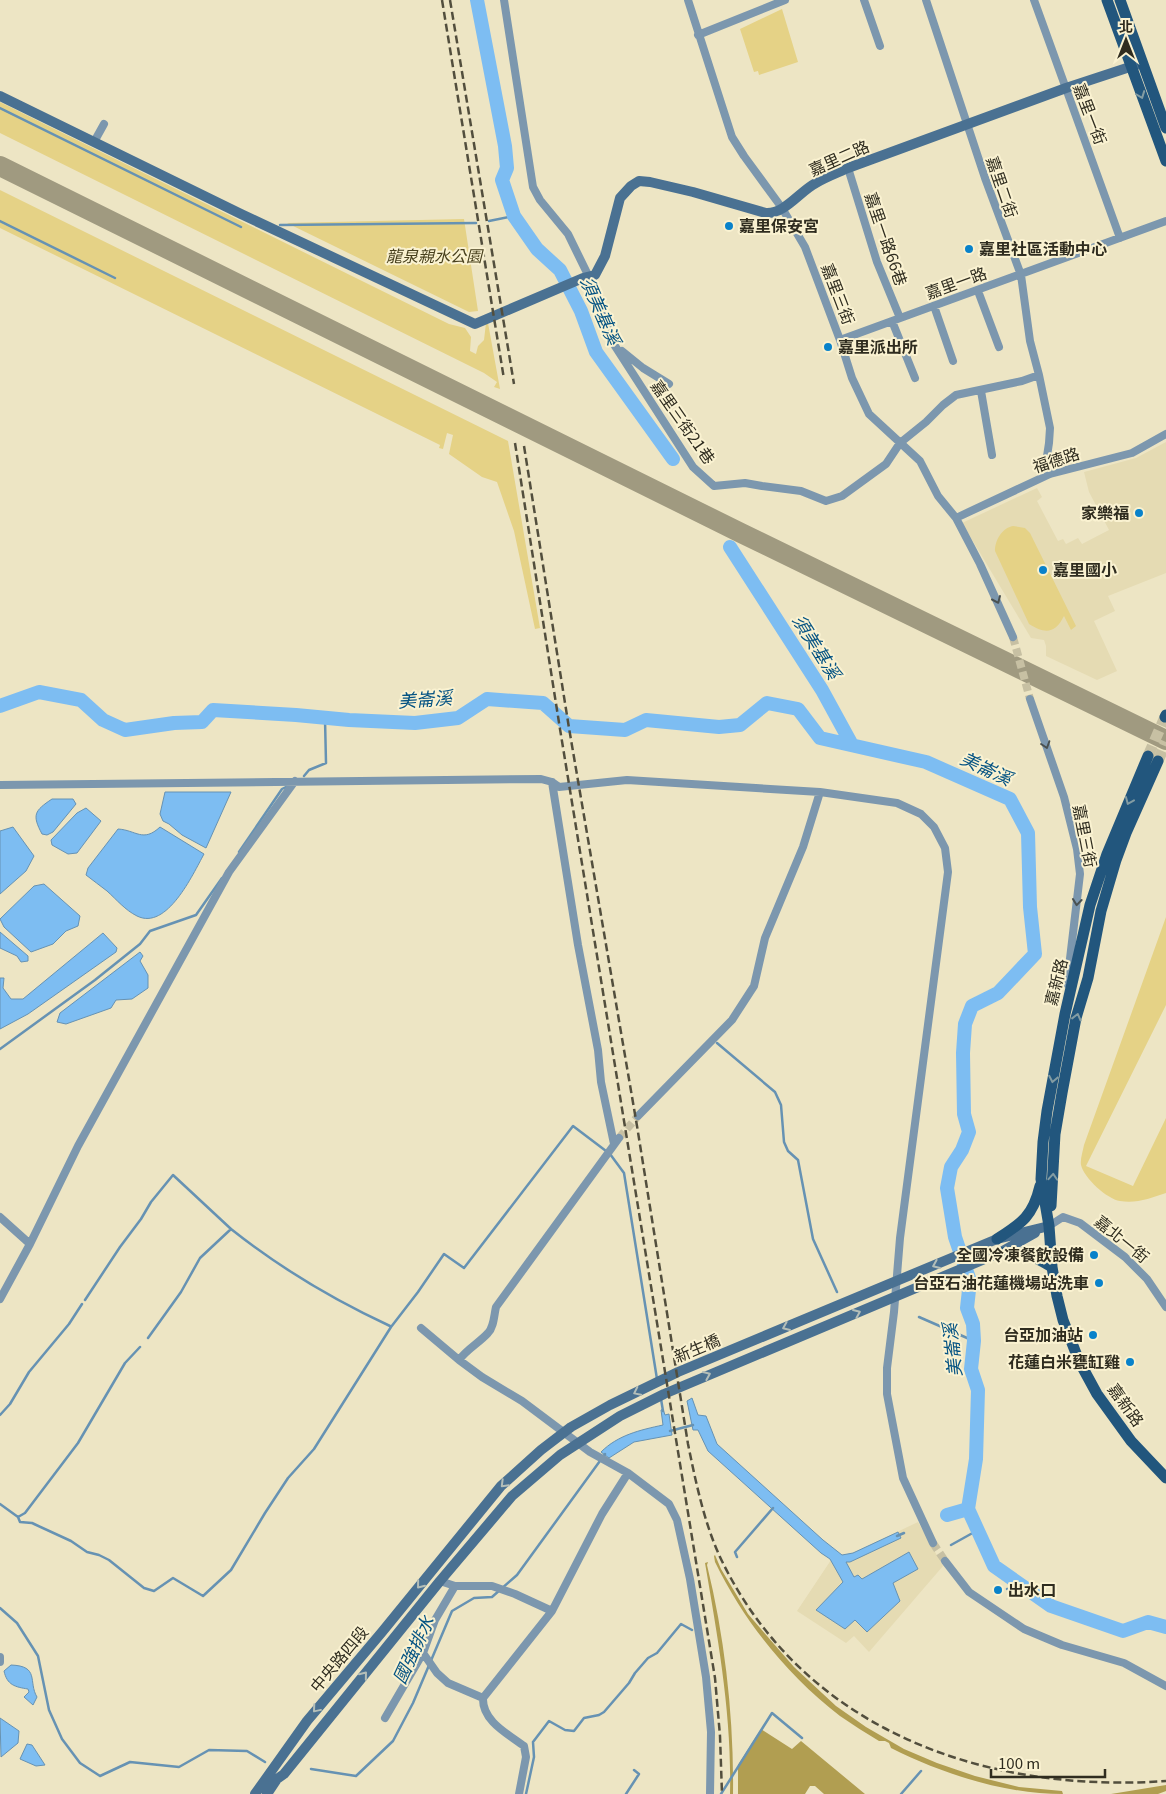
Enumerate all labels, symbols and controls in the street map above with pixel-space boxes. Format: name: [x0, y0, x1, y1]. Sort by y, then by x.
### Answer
north arrow: [1101, 15, 1151, 65]
text: 北: [1119, 16, 1133, 36]
street label: 嘉里一街: [1068, 79, 1114, 148]
one-way arrow: [1135, 91, 1145, 99]
street label: 嘉里二路: [804, 133, 873, 181]
street label: 嘉里二街: [981, 153, 1025, 221]
street label: 嘉里一路66巷: [860, 189, 914, 289]
place label: 嘉里保安宮: [739, 213, 819, 237]
marker: 嘉里保安宮: [723, 220, 735, 232]
place label: 嘉里社區活動中心: [979, 236, 1107, 260]
park label: 龍泉親水公園: [386, 243, 484, 267]
marker: 嘉里社區活動中心: [963, 243, 975, 255]
street label: 嘉里三街: [816, 259, 862, 328]
street label: 嘉里一路: [921, 260, 990, 304]
water label: 須美基溪: [575, 272, 630, 351]
place label: 嘉里派出所: [838, 334, 918, 358]
marker: 嘉里派出所: [822, 341, 834, 353]
street label: 嘉里三街21巷: [646, 375, 722, 468]
street label: 福德路: [1029, 440, 1082, 478]
place label: 家樂福: [1081, 500, 1129, 524]
marker: 家樂福: [1133, 507, 1145, 519]
place label: 嘉里國小: [1053, 557, 1117, 581]
marker: 嘉里國小: [1037, 564, 1049, 576]
one-way arrow: [990, 595, 1001, 604]
water label: 須美基溪: [788, 609, 849, 686]
water label: 美崙溪: [397, 683, 456, 713]
one-way arrow: [1041, 740, 1051, 748]
water label: 美崙溪: [957, 744, 1020, 792]
one-way arrow: [1124, 796, 1135, 805]
street label: 嘉里三街: [1068, 802, 1104, 870]
one-way arrow: [1072, 899, 1083, 907]
street label: 嘉新路: [1038, 956, 1072, 1008]
one-way arrow: [1071, 1012, 1082, 1021]
one-way arrow: [1048, 1074, 1058, 1083]
one-way arrow: [1047, 1173, 1058, 1181]
street label: 嘉北一街: [1090, 1209, 1155, 1268]
place label: 全國冷凍餐飲設備: [956, 1242, 1084, 1266]
marker: 全國冷凍餐飲設備: [1088, 1249, 1100, 1261]
one-way arrow: [932, 1259, 941, 1269]
place label: 台亞石油花蓮機場站洗車: [913, 1270, 1089, 1294]
marker: 台亞石油花蓮機場站洗車: [1093, 1277, 1105, 1289]
one-way arrow: [852, 1308, 861, 1319]
water label: 美崙溪: [935, 1319, 967, 1378]
one-way arrow: [782, 1321, 791, 1332]
place label: 台亞加油站: [1003, 1322, 1083, 1346]
street label: 新生橋: [670, 1327, 723, 1368]
marker: 台亞加油站: [1087, 1329, 1099, 1341]
place label: 花蓮白米甕缸雞: [1008, 1349, 1120, 1373]
marker: 花蓮白米甕缸雞: [1124, 1356, 1136, 1368]
one-way arrow: [702, 1371, 711, 1382]
street label: 嘉新路: [1103, 1378, 1151, 1431]
one-way arrow: [633, 1386, 642, 1396]
one-way arrow: [501, 1478, 510, 1487]
place label: 出水口: [1008, 1577, 1056, 1601]
one-way arrow: [417, 1579, 426, 1588]
marker: 出水口: [992, 1584, 1004, 1596]
water label: 國強排水: [385, 1610, 440, 1687]
street label: 中央路四段: [303, 1620, 373, 1697]
one-way arrow: [359, 1672, 367, 1681]
one-way arrow: [313, 1704, 322, 1713]
scale bar: [991, 1746, 1105, 1778]
text: 100 m: [998, 1752, 1040, 1773]

